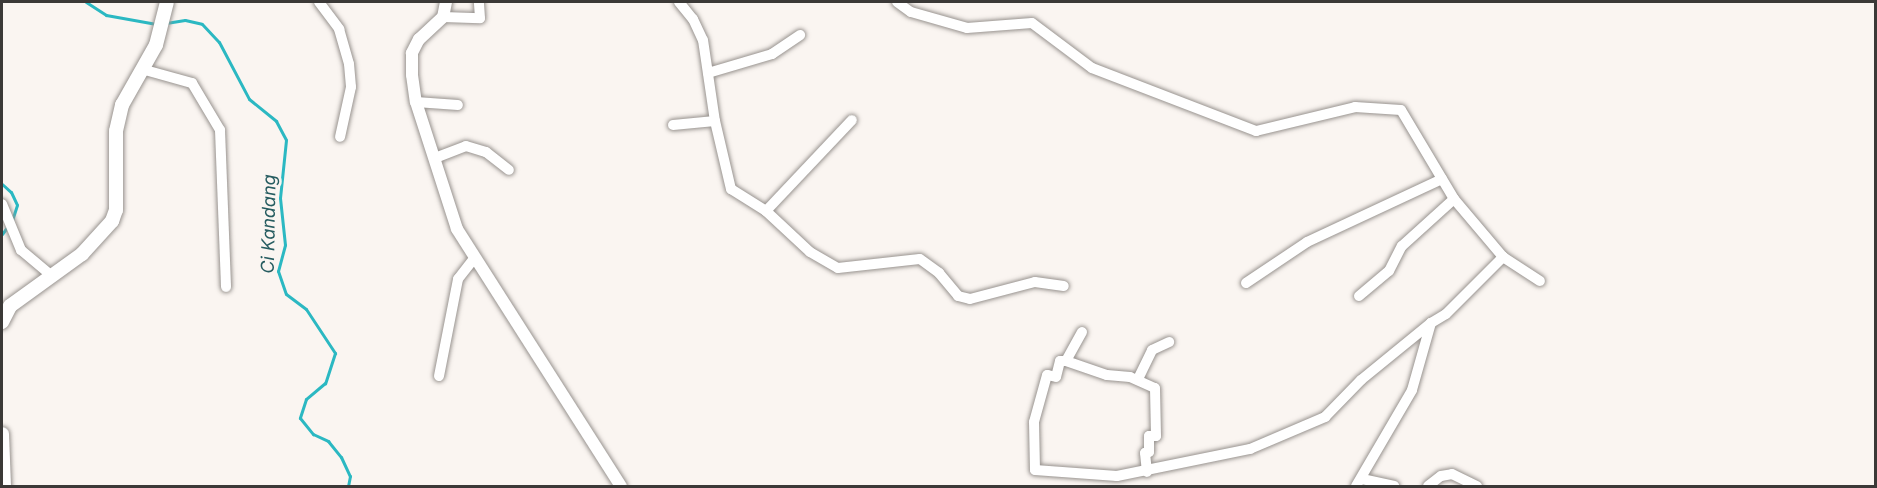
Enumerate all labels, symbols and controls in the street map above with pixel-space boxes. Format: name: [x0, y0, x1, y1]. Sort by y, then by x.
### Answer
water label: Ci Kandang: [257, 174, 281, 274]

